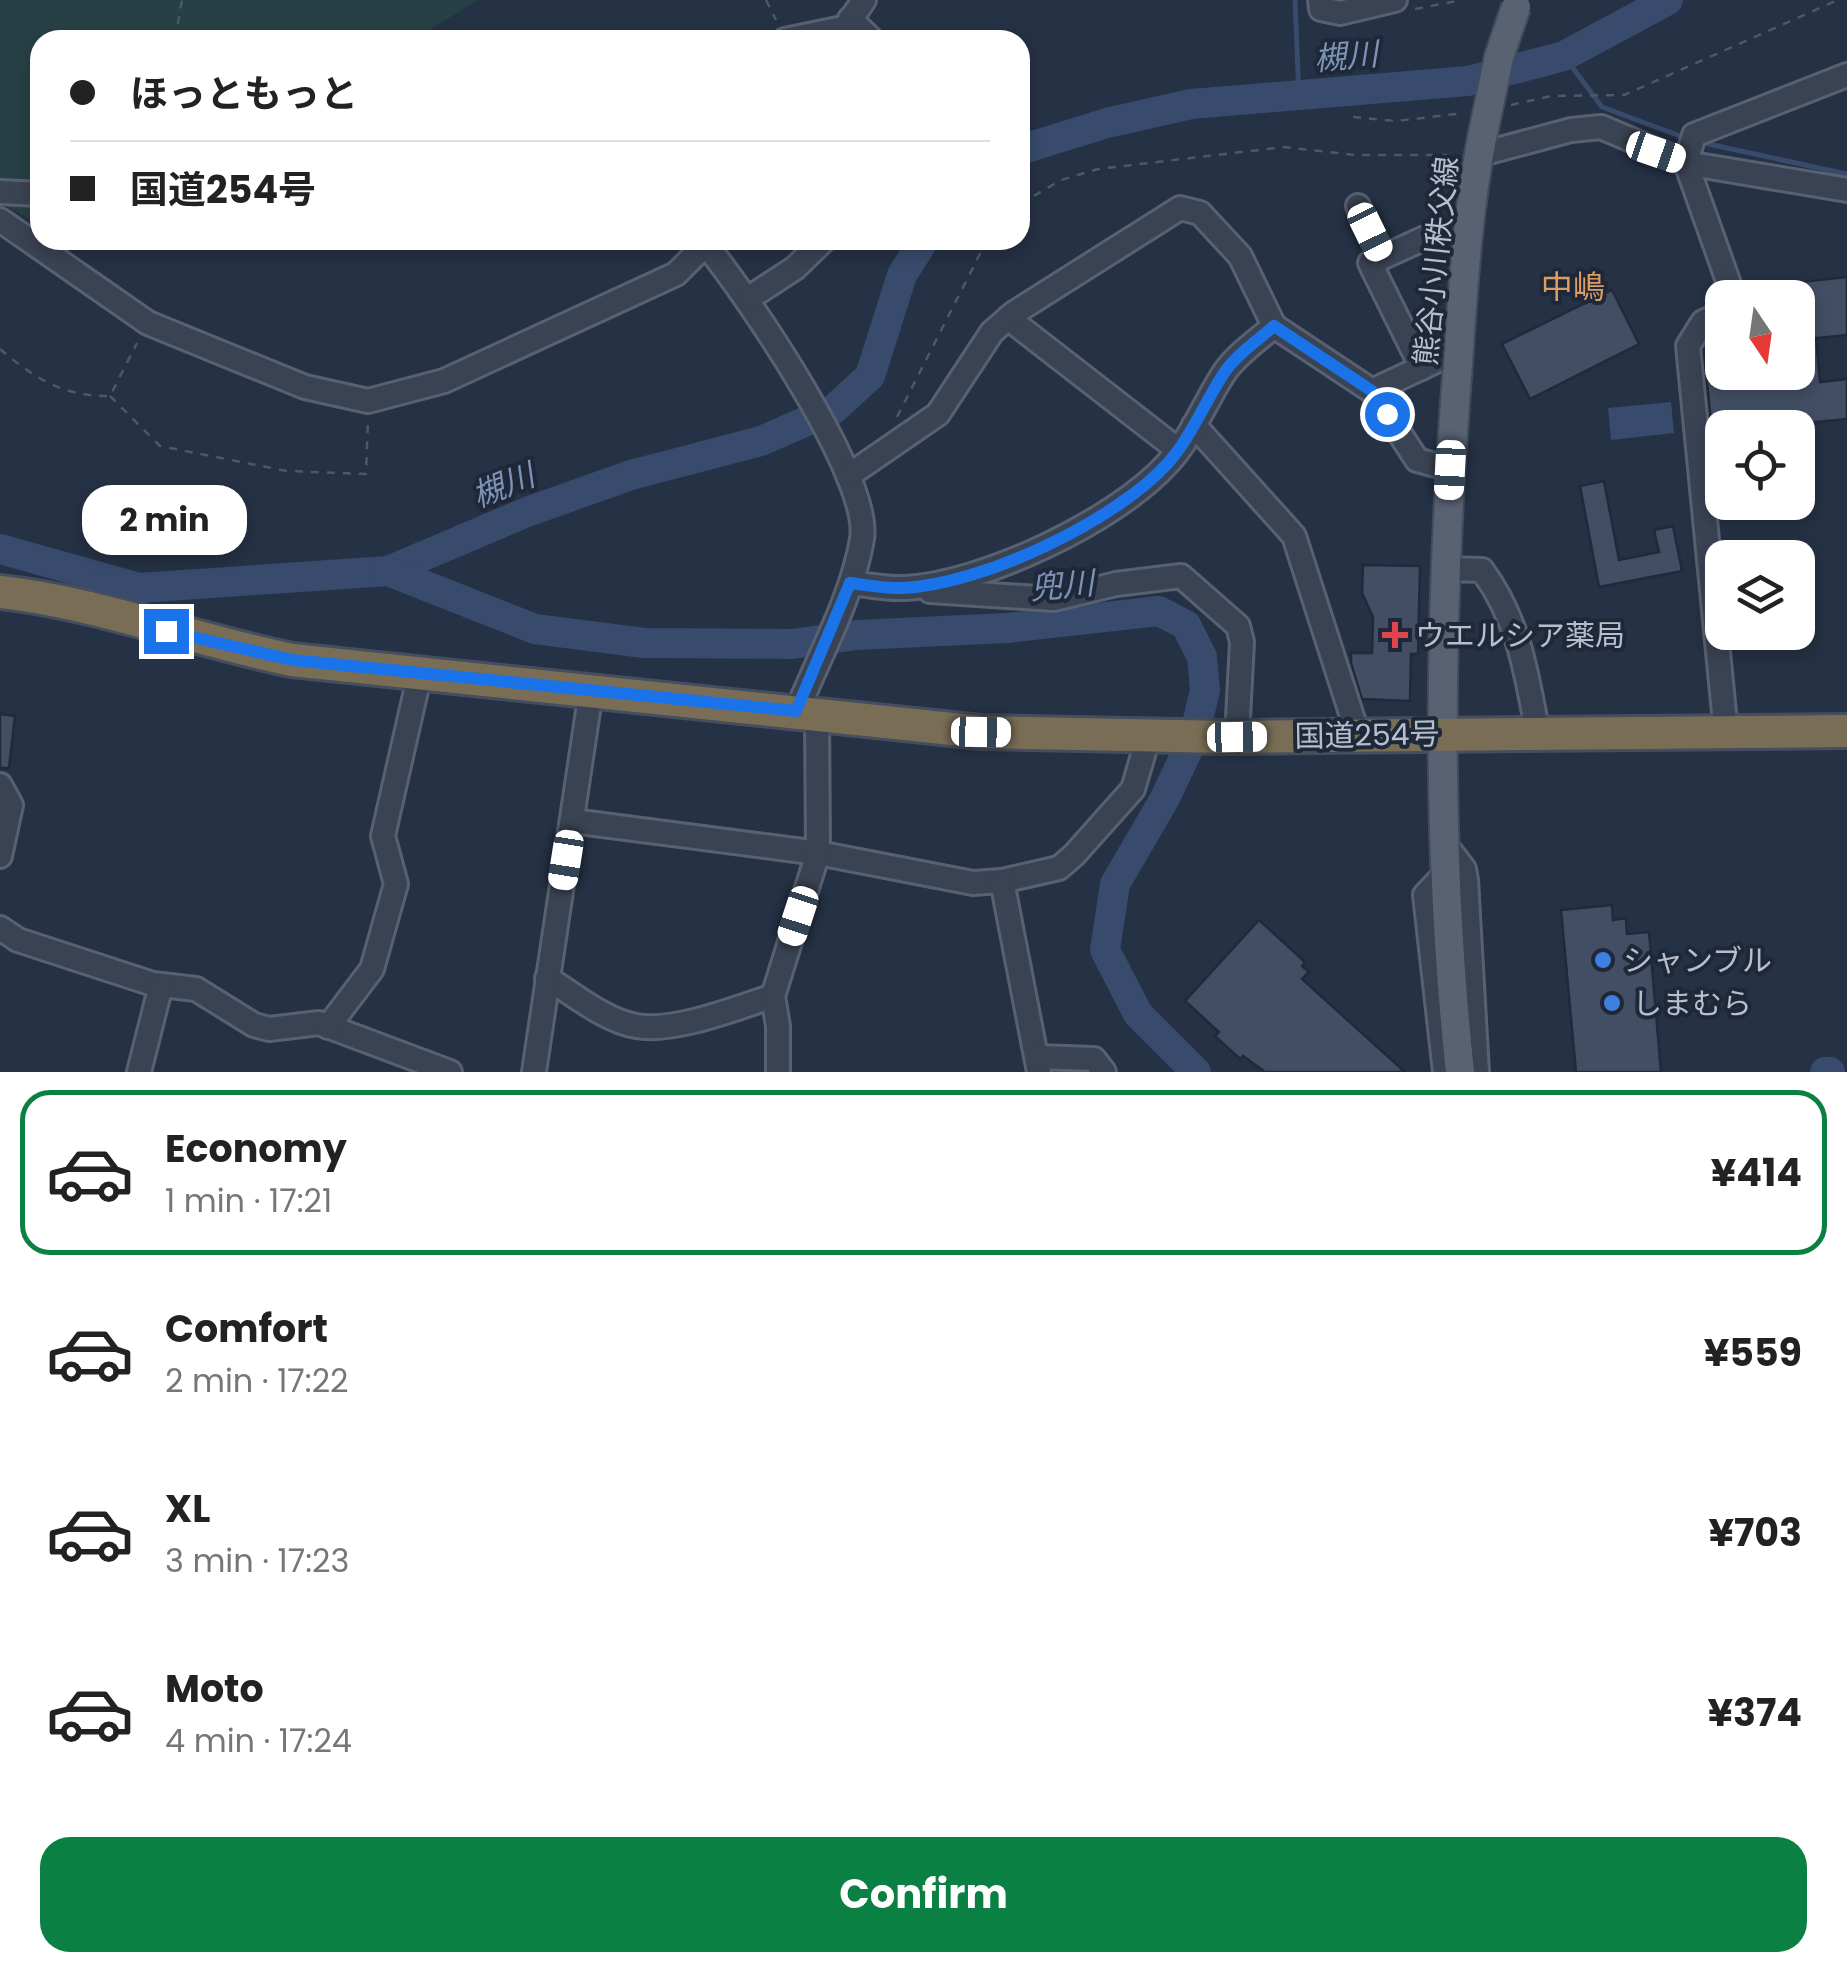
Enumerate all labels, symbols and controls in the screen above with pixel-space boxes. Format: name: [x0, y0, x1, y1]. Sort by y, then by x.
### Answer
water label: 槻川: [1312, 31, 1383, 81]
text: ほっともっと: [130, 67, 358, 120]
car: [1623, 128, 1689, 176]
street label: 熊谷小川秩父線: [1404, 154, 1468, 368]
text: 国道254号: [130, 163, 316, 216]
car: [1343, 198, 1397, 266]
district label: 中嶋: [1541, 264, 1605, 309]
north arrow: [1705, 280, 1815, 390]
map controls: [1705, 280, 1815, 650]
route start: [1365, 392, 1410, 437]
button: locate: [1705, 410, 1815, 520]
car: [1433, 439, 1467, 501]
water label: 槻川: [465, 451, 544, 518]
callout: 2 min: [84, 486, 248, 556]
text: 2 min: [120, 497, 209, 542]
button: layers: [1705, 540, 1815, 650]
water label: 兜川: [1028, 560, 1099, 610]
route end: [144, 609, 189, 654]
place label: ウエルシア薬局: [1415, 614, 1625, 657]
marker: ウエルシア薬局: [1384, 624, 1406, 646]
street label: 国道254号: [1294, 712, 1440, 758]
car: [951, 716, 1011, 748]
car: [1207, 721, 1267, 753]
car: [546, 828, 586, 892]
car: [774, 883, 822, 949]
place label: シャンブル: [1623, 939, 1772, 982]
marker: シャンブル: [1592, 949, 1614, 971]
place label: しまむら: [1632, 982, 1752, 1025]
marker: しまむら: [1601, 992, 1623, 1014]
text: Economy: [165, 1122, 347, 1175]
icon: car: [45, 1128, 135, 1218]
text: ¥414: [1711, 1146, 1802, 1199]
text: 1 min · 17:21: [165, 1178, 332, 1223]
text: Comfort: [165, 1302, 328, 1355]
icon: car: [45, 1308, 135, 1398]
text: ¥559: [1704, 1326, 1802, 1379]
text: 2 min · 17:22: [165, 1358, 348, 1403]
text: XL: [165, 1482, 210, 1535]
icon: car: [45, 1488, 135, 1578]
text: ¥703: [1708, 1506, 1802, 1559]
text: 3 min · 17:23: [165, 1538, 349, 1583]
text: Moto: [165, 1662, 264, 1715]
icon: car: [45, 1668, 135, 1758]
text: ¥374: [1707, 1686, 1802, 1739]
text: 4 min · 17:24: [165, 1718, 352, 1763]
button: Confirm: [40, 1837, 1807, 1952]

